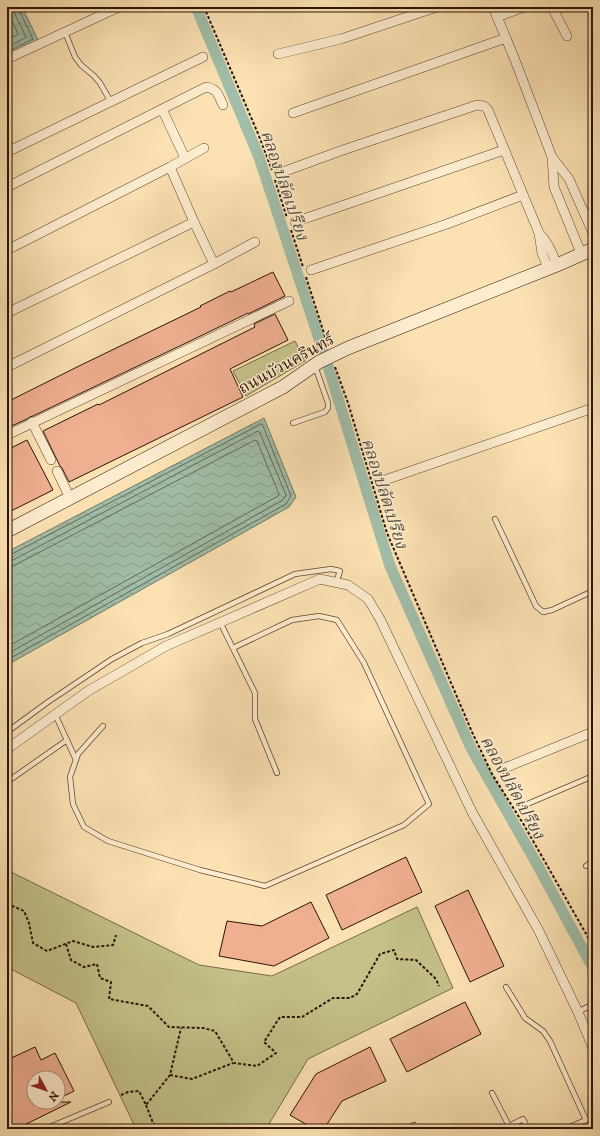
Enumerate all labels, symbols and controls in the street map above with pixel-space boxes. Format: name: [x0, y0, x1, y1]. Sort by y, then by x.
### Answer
water label: คลองปลัดเปรียง: [255, 127, 314, 245]
street label: ถนนบัวนครินทร์: [235, 329, 339, 398]
water label: คลองปลัดเปรียง: [356, 435, 413, 553]
water label: คลองปลัดเปรียง: [475, 732, 550, 844]
north arrow: [26, 1070, 66, 1110]
text: N: [45, 1088, 61, 1104]

